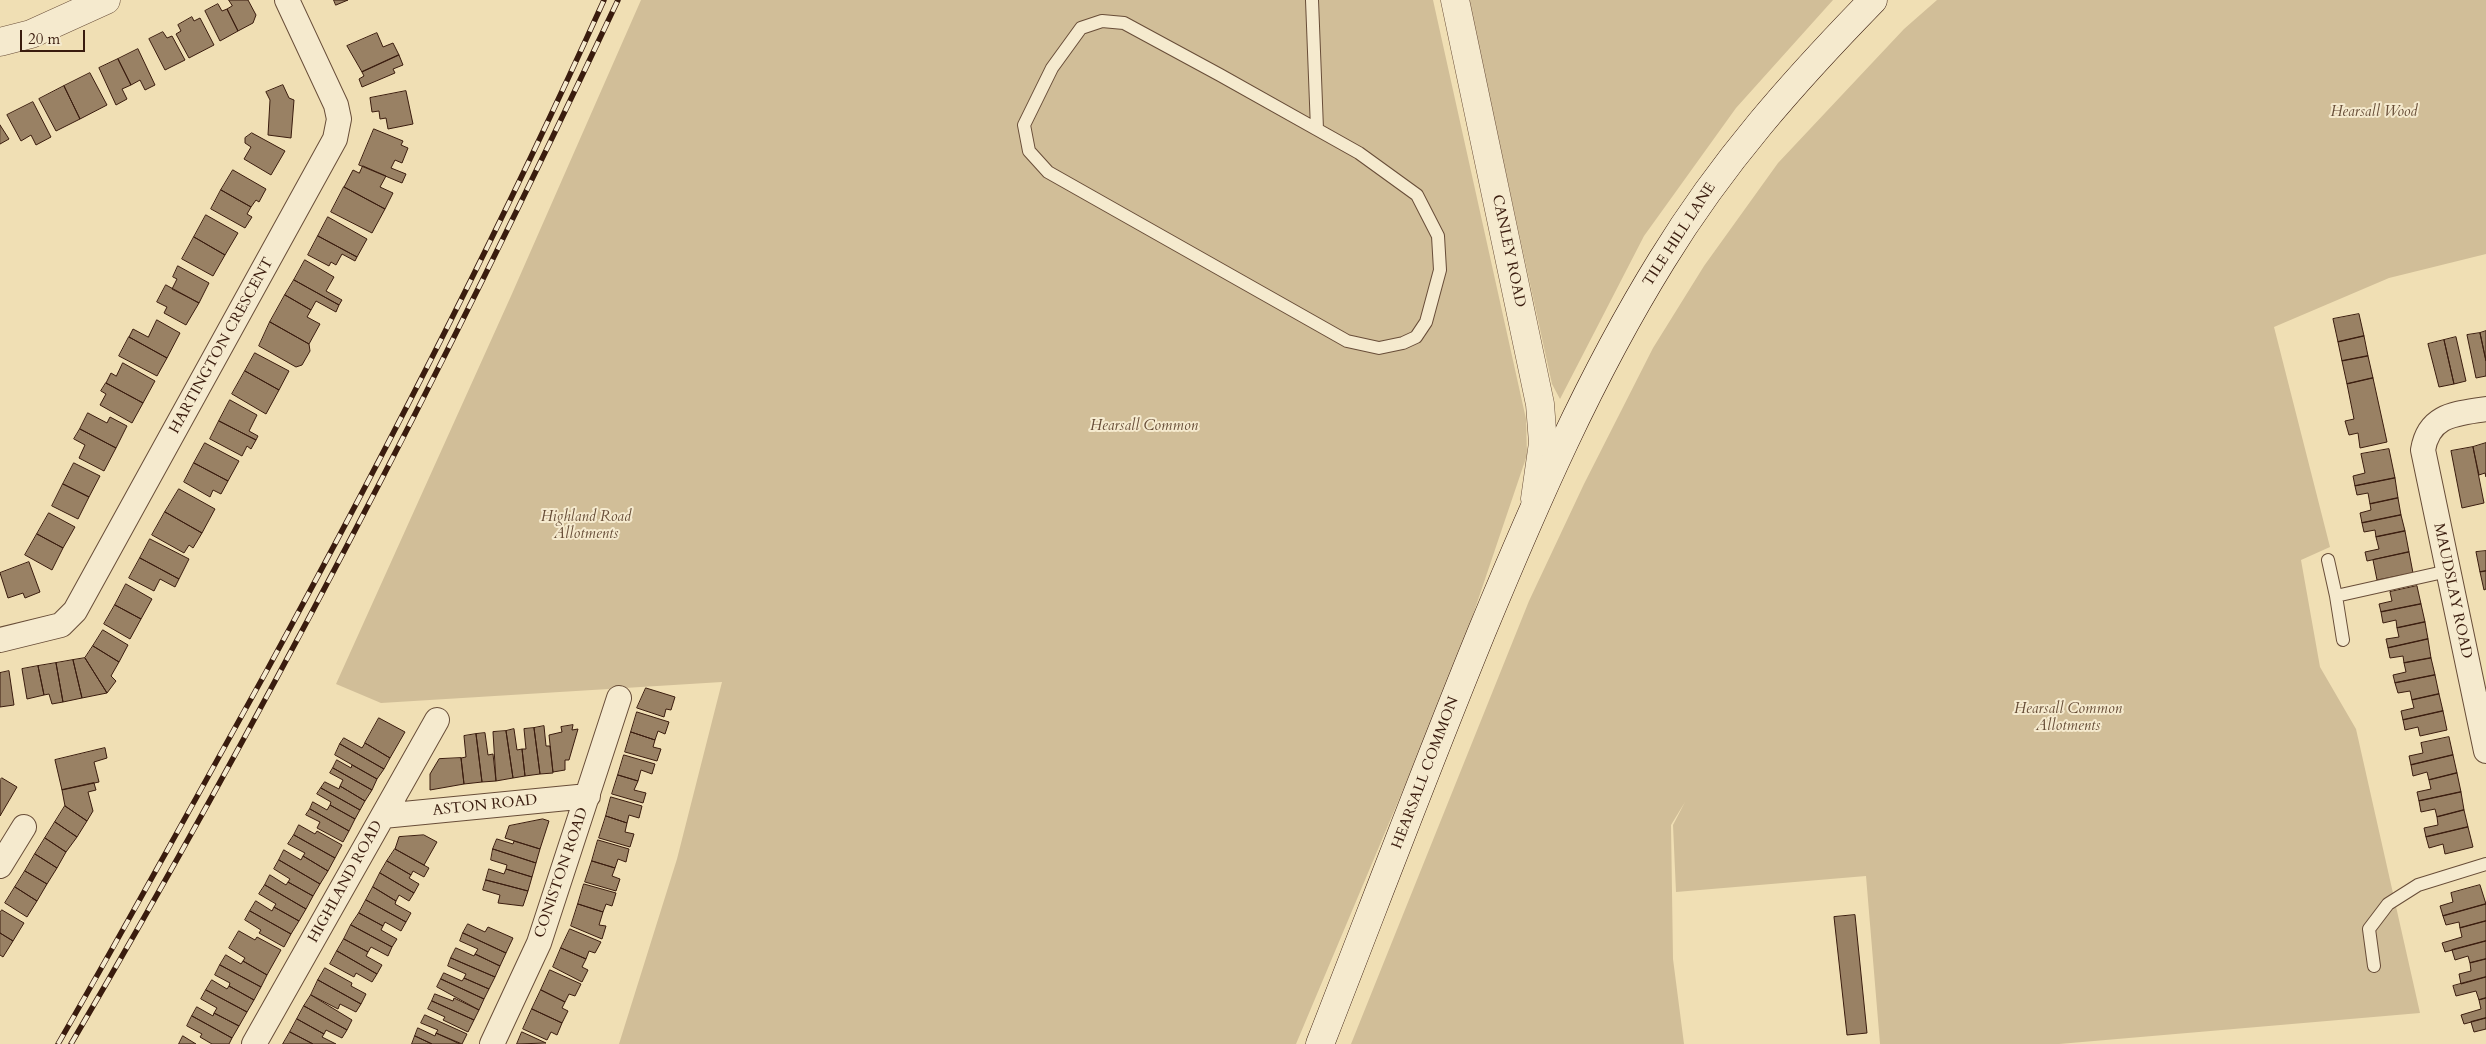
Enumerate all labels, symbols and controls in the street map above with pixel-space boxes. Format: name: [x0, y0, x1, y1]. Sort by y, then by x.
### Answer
scale bar: [22, 20, 88, 52]
text: 20 m: [28, 29, 60, 49]
park label: Hearsall Wood: [2330, 104, 2418, 122]
street label: TILE HILL LANE: [1640, 180, 1720, 290]
street label: CANLEY ROAD: [1487, 193, 1529, 309]
street label: HARTINGTON CRESCENT: [166, 255, 278, 437]
park label: Hearsall Common: [1090, 418, 1198, 436]
park label: Highland Road Allotments: [541, 509, 631, 544]
street label: MAUDSLAY ROAD: [2429, 522, 2475, 660]
street label: HEARSALL COMMON: [1389, 694, 1463, 852]
park label: Hearsall Common Allotments: [2014, 701, 2122, 736]
street label: ASTON ROAD: [432, 792, 538, 820]
street label: CONISTON ROAD: [531, 805, 593, 941]
street label: HIGHLAND ROAD: [305, 818, 387, 946]

